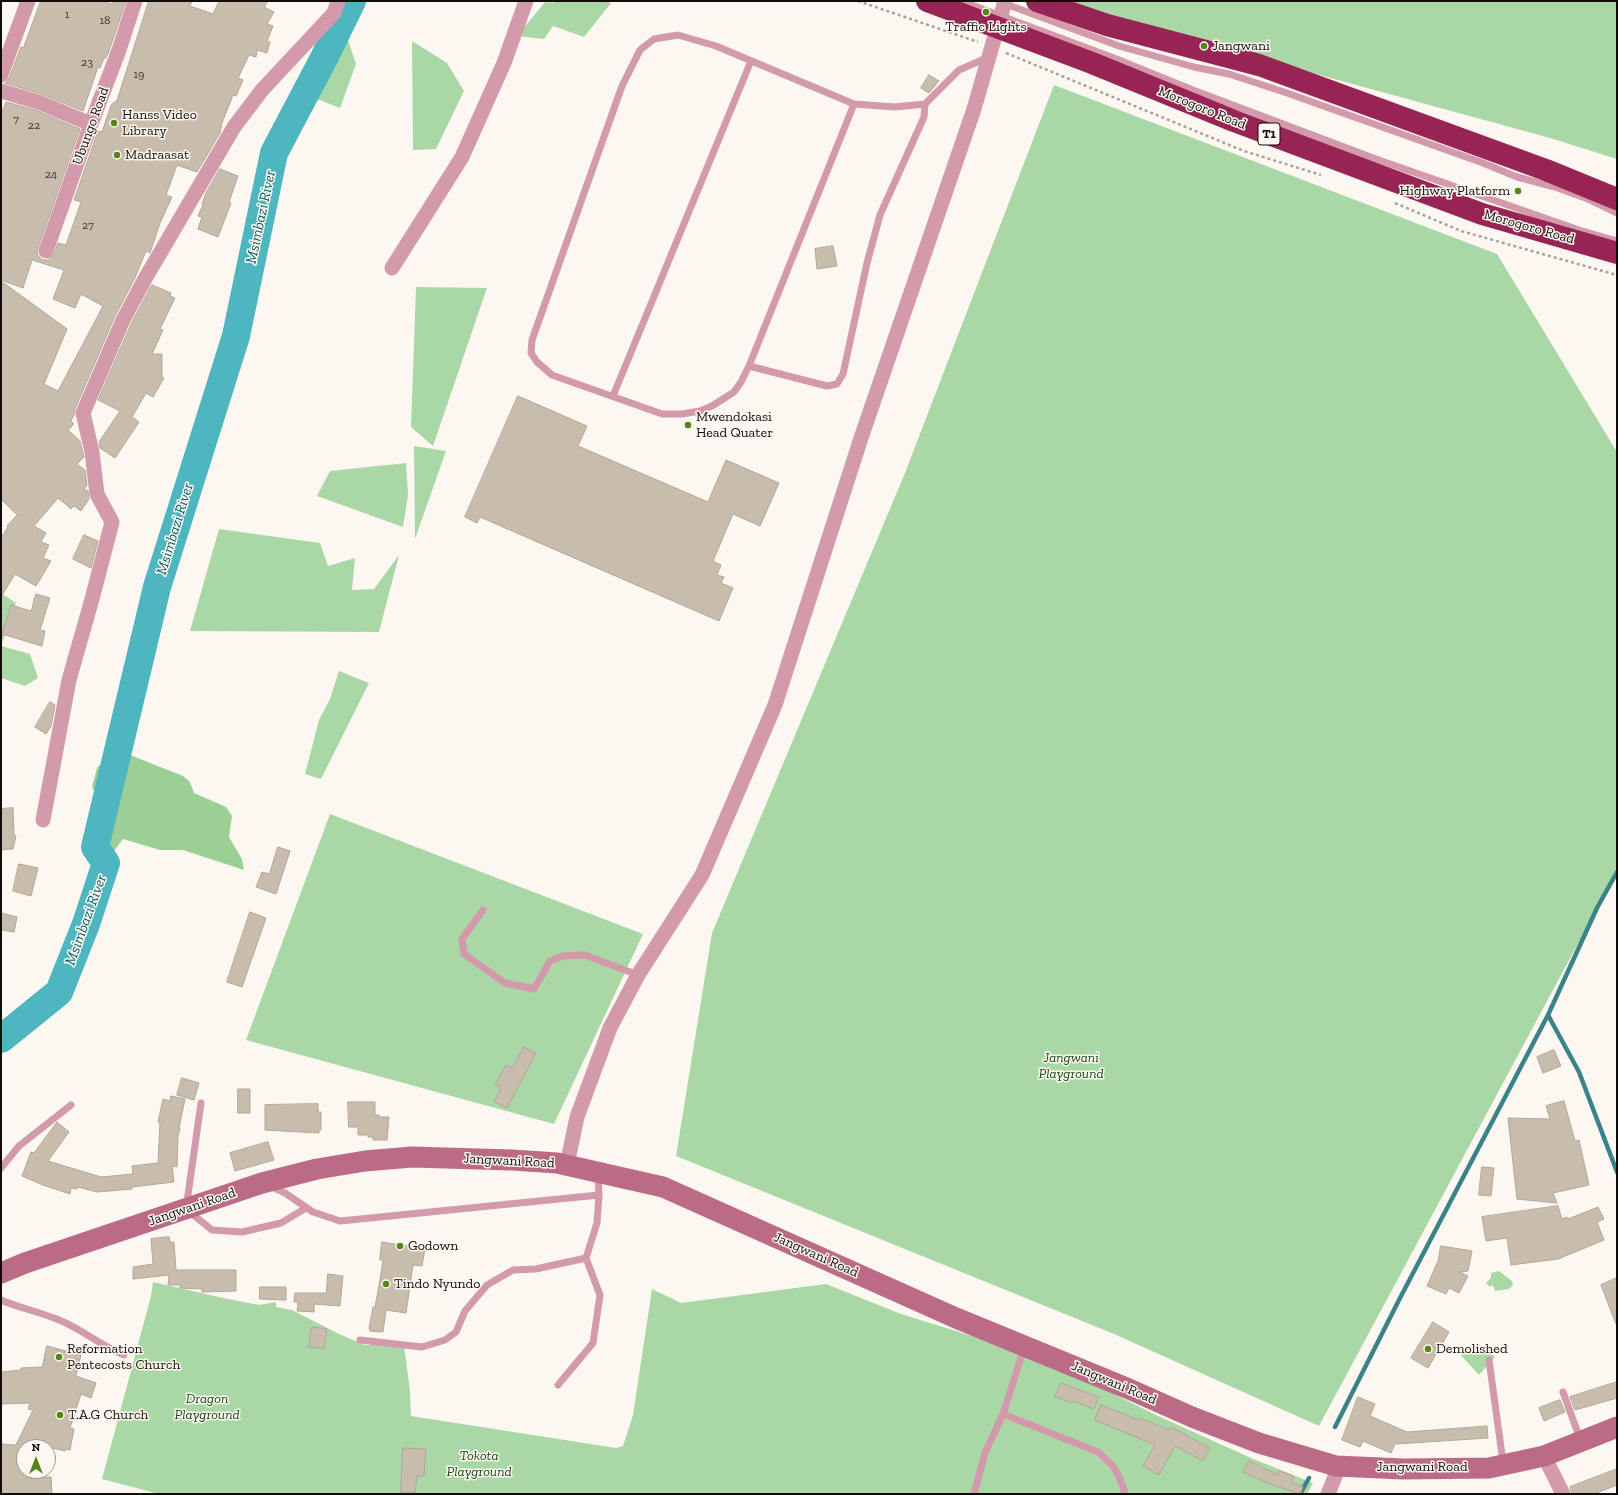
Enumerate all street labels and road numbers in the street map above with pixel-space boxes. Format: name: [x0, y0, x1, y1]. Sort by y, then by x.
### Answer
street label: Morogoro Road: [1156, 83, 1248, 133]
street label: Ubungo Road: [69, 85, 113, 167]
road number: T1: [1258, 123, 1280, 145]
street label: Morogoro Road: [1482, 206, 1576, 248]
street label: Jangwani Road: [463, 1150, 555, 1172]
street label: Jangwani Road: [146, 1184, 238, 1230]
street label: Jangwani Road: [771, 1229, 861, 1281]
street label: Jangwani Road: [1069, 1357, 1159, 1409]
street label: Jangwani Road: [1376, 1459, 1468, 1475]

